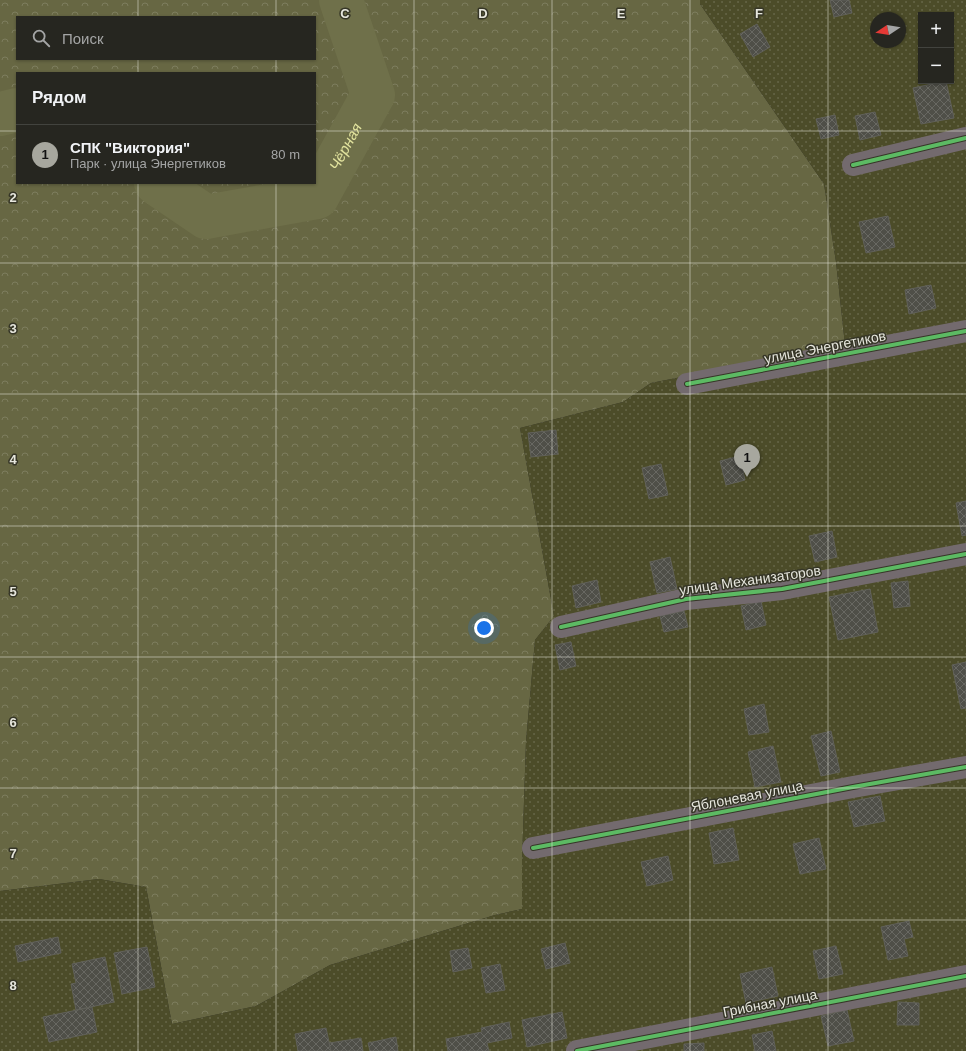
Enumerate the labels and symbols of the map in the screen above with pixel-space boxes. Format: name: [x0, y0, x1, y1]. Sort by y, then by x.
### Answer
text: C: [340, 6, 350, 21]
text: D: [478, 6, 488, 21]
text: E: [617, 6, 626, 21]
text: F: [755, 6, 763, 21]
north arrow: [870, 12, 906, 48]
water label: Чёрная: [325, 120, 365, 173]
text: 2: [9, 190, 17, 205]
text: 3: [9, 321, 17, 336]
street label: улица Энергетиков: [763, 327, 887, 367]
pin: 1: [734, 444, 760, 477]
text: 4: [9, 452, 17, 467]
street label: улица Механизаторов: [678, 562, 822, 598]
text: 5: [9, 584, 17, 599]
your location: [474, 618, 494, 638]
text: 6: [9, 715, 17, 730]
street label: Яблоневая улица: [689, 777, 805, 815]
text: 7: [9, 846, 17, 861]
text: 8: [9, 978, 17, 993]
street label: Грибная улица: [721, 986, 819, 1020]

